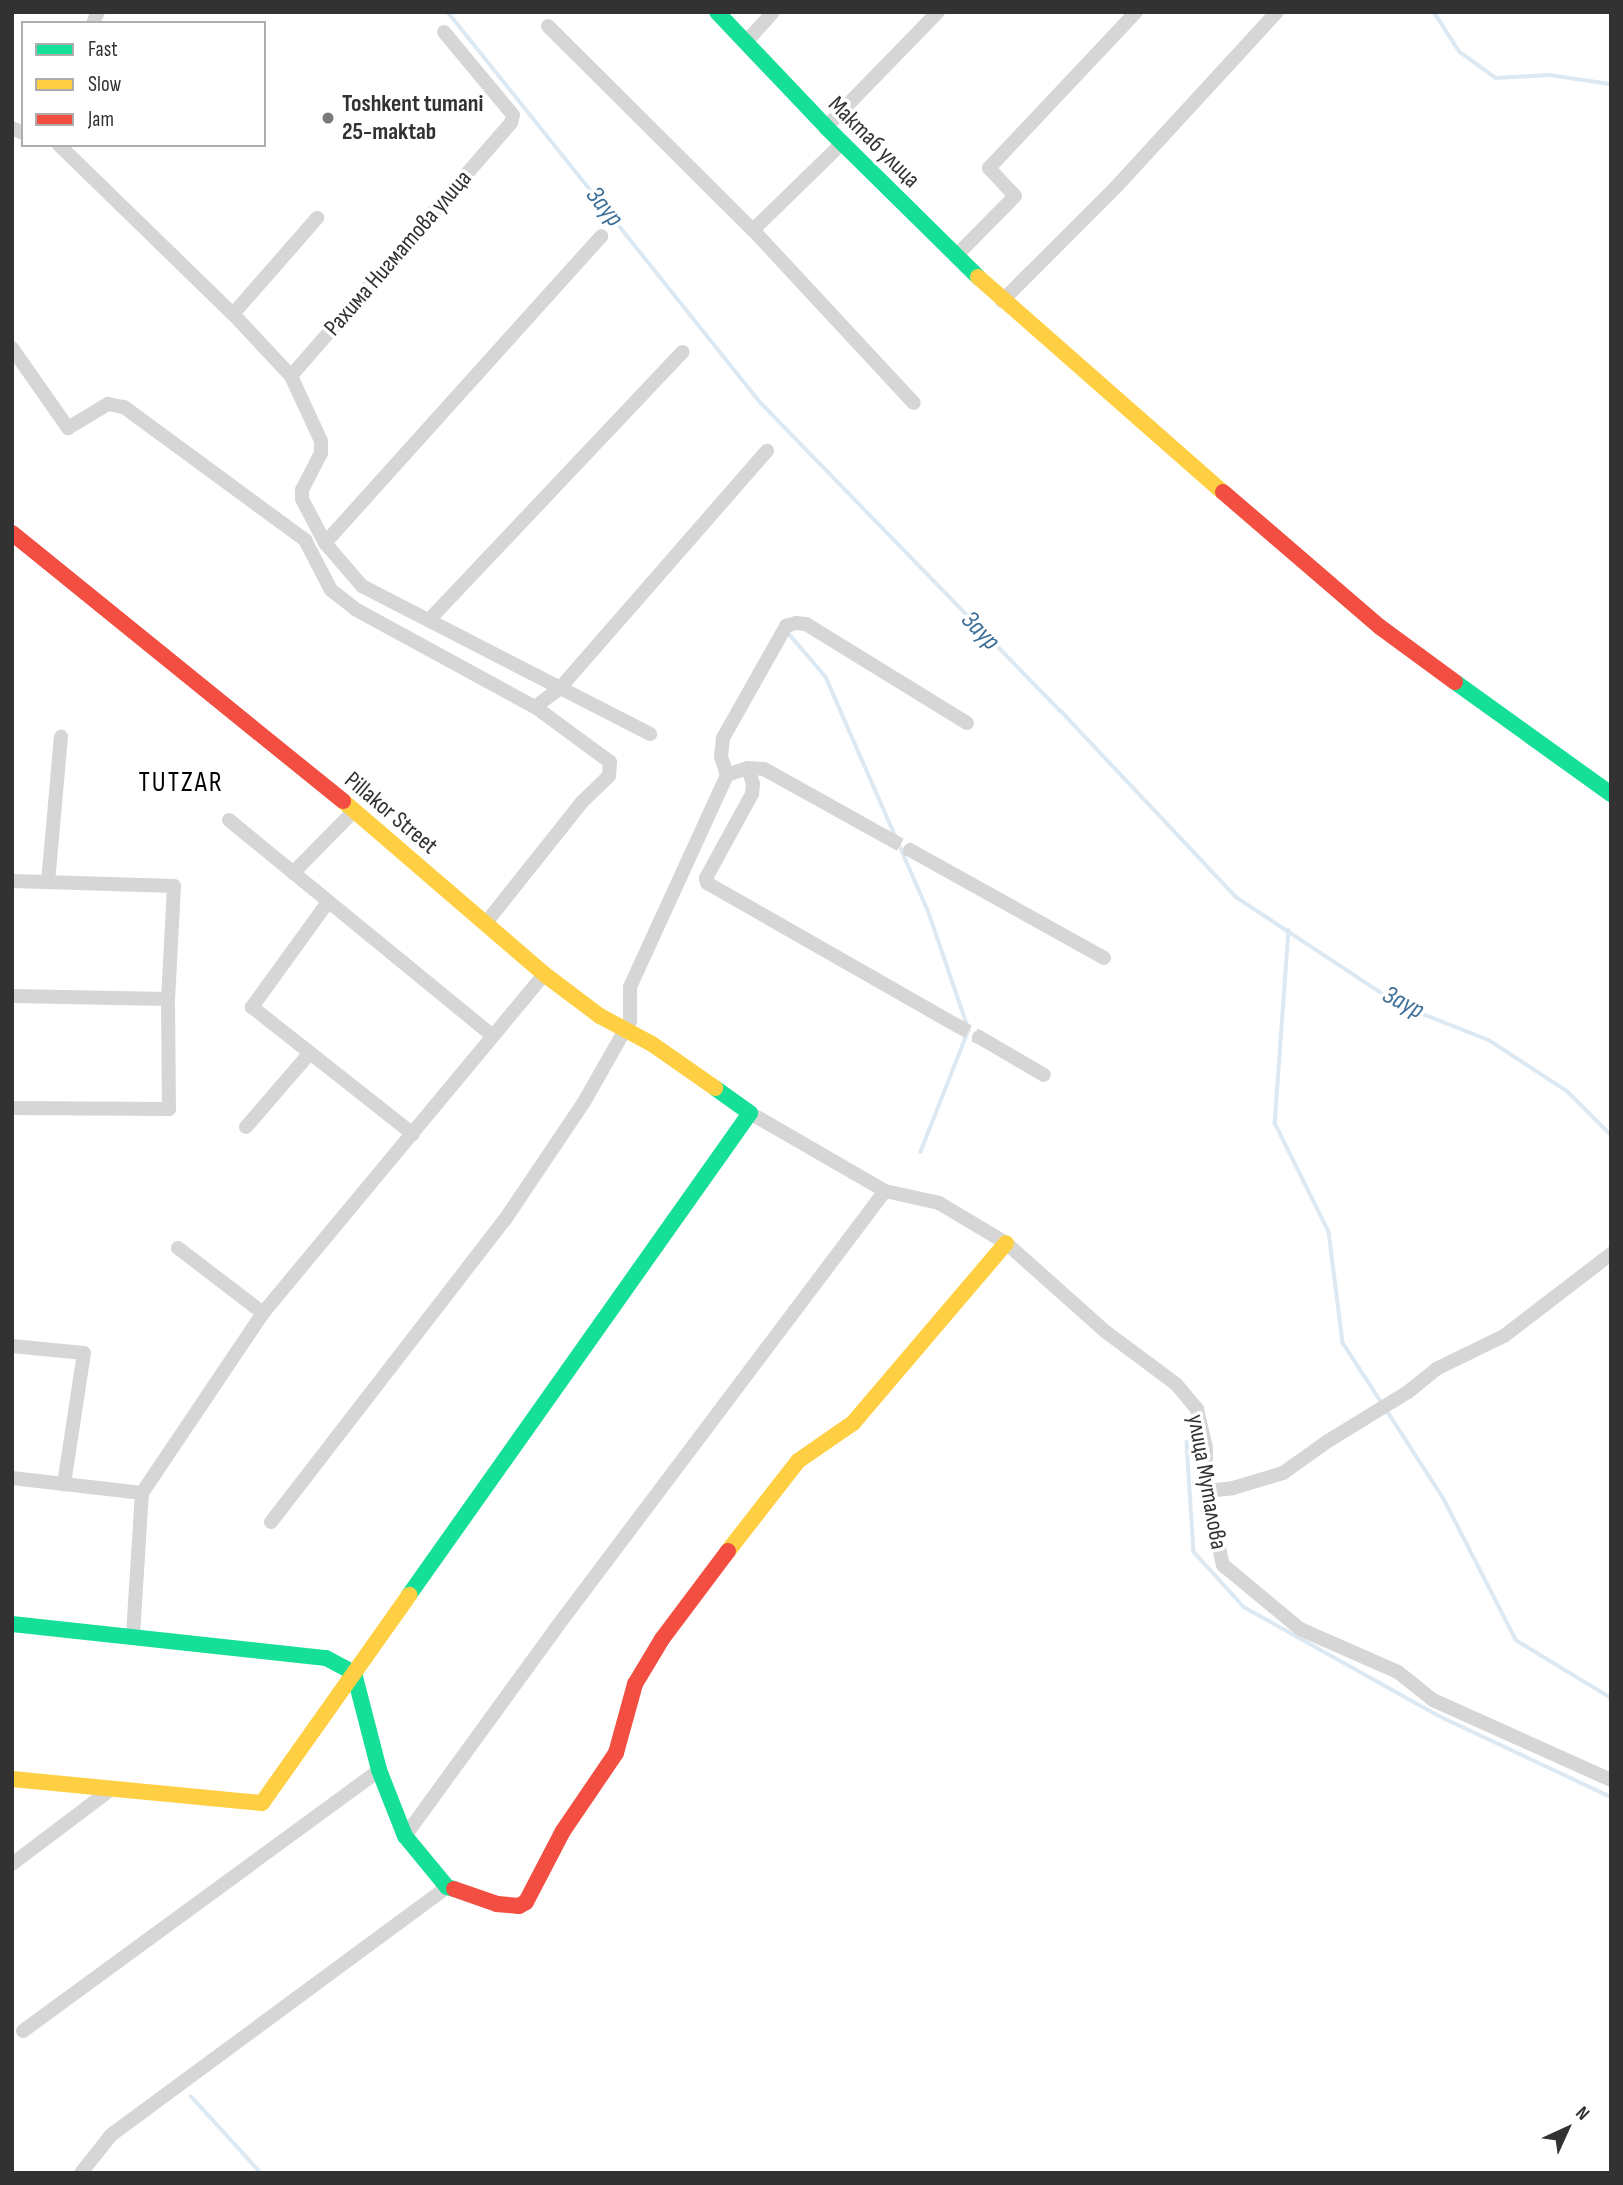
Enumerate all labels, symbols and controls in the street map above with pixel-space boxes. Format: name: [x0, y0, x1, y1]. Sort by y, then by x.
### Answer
legend: [21, 21, 266, 147]
text: Fast: [88, 37, 118, 62]
text: Slow: [88, 72, 121, 97]
place label: Toshkent tumani 25-maktab: [342, 90, 483, 146]
street label: Мактаб улица: [822, 90, 926, 194]
text: Jam: [88, 107, 114, 132]
marker: Toshkent tumani 25-maktab: [320, 110, 336, 126]
street label: Рахима Нигматова улица: [318, 164, 478, 342]
water label: Заур: [579, 181, 629, 233]
water label: Заур: [954, 605, 1006, 657]
district label: TUTZAR: [139, 766, 223, 800]
street label: Pillakor Street: [339, 766, 443, 860]
water label: Заур: [1377, 980, 1429, 1026]
street label: улица Муталова: [1181, 1412, 1233, 1552]
north arrow: [1532, 2094, 1602, 2164]
text: N: [1570, 2102, 1594, 2126]

